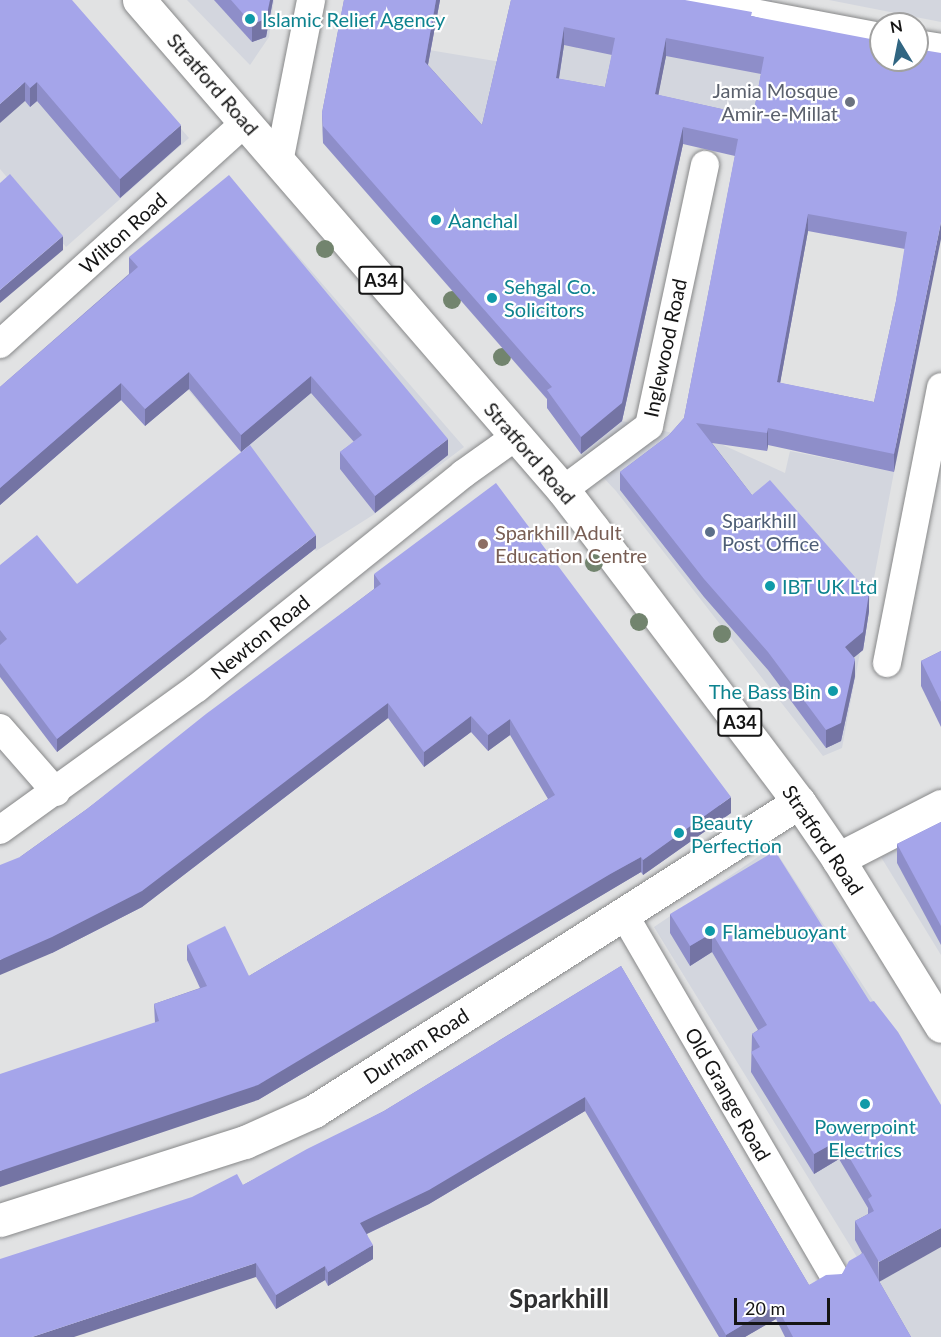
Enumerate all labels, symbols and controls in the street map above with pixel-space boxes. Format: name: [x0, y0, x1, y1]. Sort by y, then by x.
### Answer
place label: Islamic Relief Agency: [262, 7, 446, 31]
marker: Islamic Relief Agency: [243, 12, 257, 26]
north arrow: [869, 12, 929, 72]
text: N: [888, 15, 904, 36]
street label: Stratford Road: [162, 28, 264, 140]
place label: Jamia Mosque Amir-e-Millat: [713, 78, 838, 125]
marker: Jamia Mosque Amir-e-Millat: [843, 95, 857, 109]
street label: Wilton Road: [74, 188, 172, 278]
place label: Aanchal: [448, 208, 518, 232]
marker: Aanchal: [429, 213, 443, 227]
road number: A34: [357, 265, 405, 295]
place label: Sehgal Co. Solicitors: [504, 274, 596, 321]
street label: Inglewood Road: [639, 276, 691, 420]
marker: Sehgal Co. Solicitors: [485, 291, 499, 305]
street label: Stratford Road: [479, 397, 581, 509]
place label: Sparkhill Post Office: [722, 508, 819, 555]
place label: Sparkhill Adult Education Centre: [495, 520, 647, 567]
marker: Sparkhill Post Office: [703, 525, 717, 539]
marker: Sparkhill Adult Education Centre: [476, 537, 490, 551]
place label: IBT UK Ltd: [782, 574, 878, 598]
marker: IBT UK Ltd: [763, 579, 777, 593]
street label: Newton Road: [206, 590, 314, 684]
place label: The Bass Bin: [709, 679, 821, 703]
marker: The Bass Bin: [826, 684, 840, 698]
road number: A34: [716, 707, 764, 737]
street label: Stratford Road: [778, 781, 868, 899]
place label: Beauty Perfection: [691, 810, 782, 857]
marker: Beauty Perfection: [672, 826, 686, 840]
place label: Flamebuoyant: [722, 919, 846, 943]
marker: Flamebuoyant: [703, 924, 717, 938]
street label: Durham Road: [359, 1003, 473, 1089]
street label: Old Grange Road: [680, 1023, 776, 1165]
marker: Powerpoint Electrics: [858, 1097, 872, 1111]
place label: Powerpoint Electrics: [814, 1114, 916, 1161]
district label: Sparkhill: [509, 1283, 609, 1315]
scale bar: [737, 1286, 833, 1324]
text: 20 m: [745, 1297, 785, 1319]

